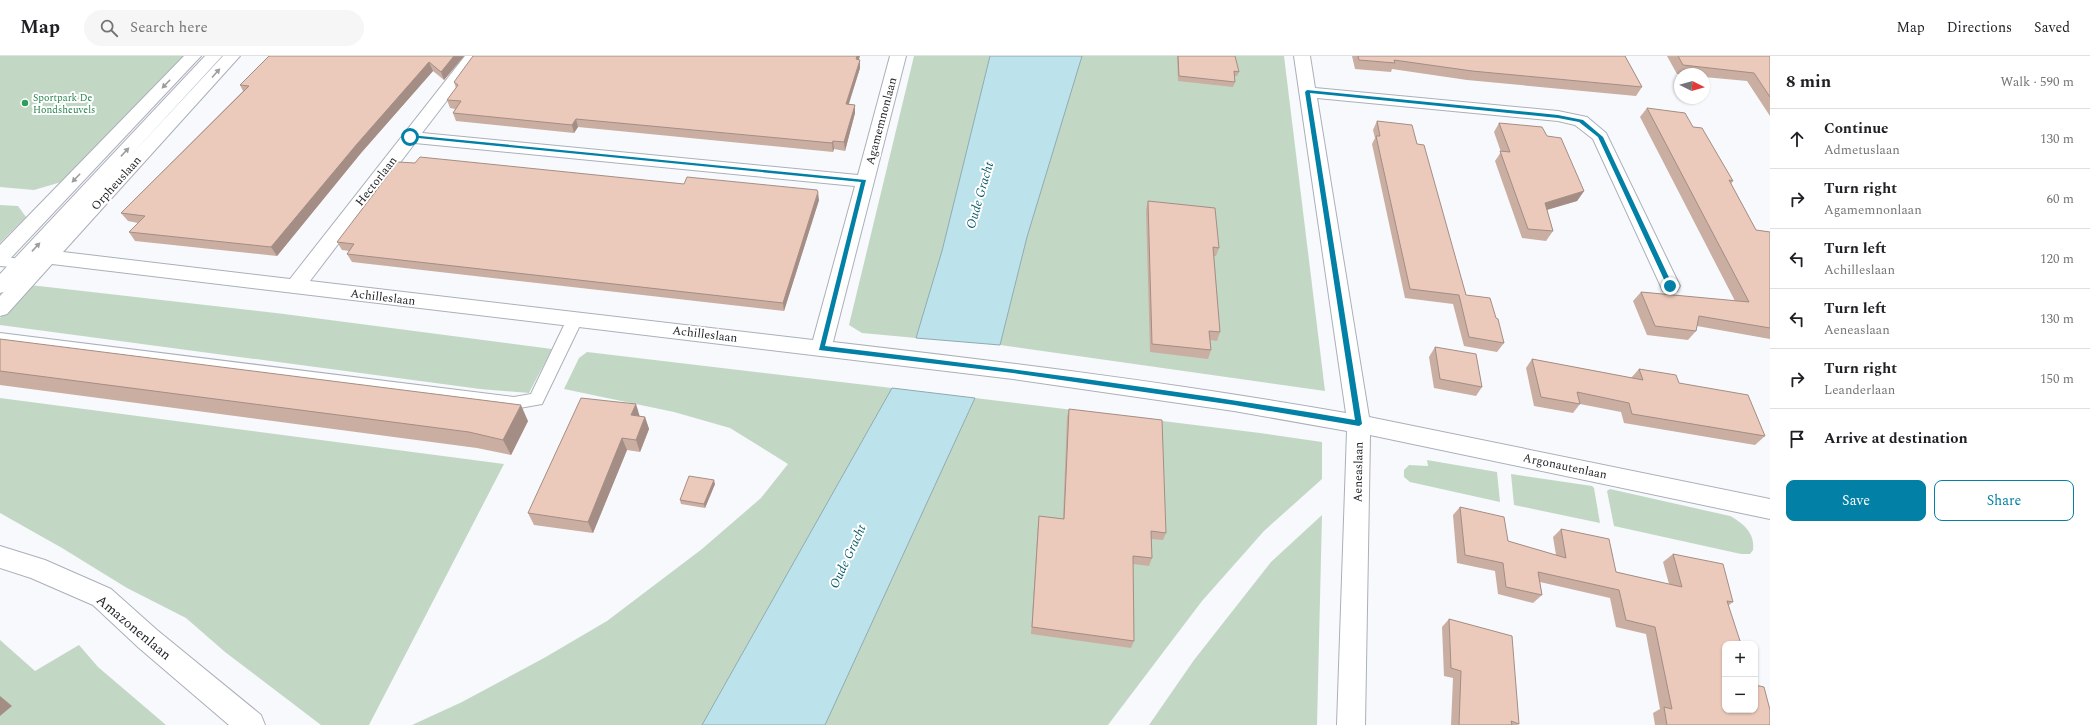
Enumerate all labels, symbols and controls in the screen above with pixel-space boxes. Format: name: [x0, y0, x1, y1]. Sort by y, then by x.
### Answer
search box: [84, 10, 364, 46]
text: Map: [20, 13, 60, 42]
text: Search here: [130, 16, 208, 39]
icon: search: [98, 17, 120, 39]
text: Map: [1897, 17, 1925, 38]
text: Directions: [1947, 17, 2012, 38]
text: Saved: [2034, 17, 2070, 38]
one-way arrow: [211, 68, 221, 78]
north arrow: [1674, 68, 1710, 104]
text: 8 min: [1786, 69, 1831, 95]
text: Walk · 590 m: [2000, 72, 2074, 92]
street label: Agamemnonlaan: [861, 75, 902, 167]
one-way arrow: [161, 79, 170, 89]
place label: Sportpark De Hondsheuvels: [33, 90, 95, 118]
marker: Sportpark De Hondsheuvels: [20, 98, 30, 108]
text: Continue: [1824, 117, 1889, 140]
route start: [401, 128, 419, 146]
icon: ahead: [1786, 128, 1808, 150]
text: 130 m: [2040, 129, 2074, 149]
text: Admetuslaan: [1824, 140, 1900, 160]
one-way arrow: [120, 147, 129, 157]
street label: Orpheuslaan: [86, 152, 146, 215]
street label: Hectorlaan: [351, 152, 402, 210]
water label: Oude Gracht: [961, 159, 999, 231]
one-way arrow: [71, 173, 81, 183]
text: Turn right: [1824, 177, 1897, 200]
icon: right: [1786, 188, 1808, 210]
text: 60 m: [2047, 189, 2074, 209]
text: Agamemnonlaan: [1824, 200, 1922, 220]
text: Turn left: [1824, 237, 1886, 260]
one-way arrow: [31, 242, 41, 252]
icon: left: [1786, 248, 1808, 270]
text: 120 m: [2040, 249, 2074, 269]
text: Achilleslaan: [1824, 260, 1895, 280]
route end: [1661, 277, 1679, 295]
street label: Achilleslaan: [349, 284, 417, 311]
text: Turn left: [1824, 297, 1886, 320]
icon: left: [1786, 308, 1808, 330]
text: 130 m: [2040, 309, 2074, 329]
text: Aeneaslaan: [1824, 320, 1890, 340]
street label: Achilleslaan: [671, 321, 739, 348]
text: Turn right: [1824, 357, 1897, 380]
icon: right: [1786, 368, 1808, 390]
text: 150 m: [2040, 369, 2074, 389]
text: Leanderlaan: [1824, 380, 1895, 400]
text: Arrive at destination: [1824, 427, 1968, 450]
icon: arrive: [1786, 428, 1808, 450]
street label: Aeneaslaan: [1348, 441, 1369, 503]
street label: Argonautenlaan: [1521, 448, 1609, 485]
button: Save: [1786, 480, 1926, 521]
button: Share: [1934, 480, 2074, 521]
water label: Oude Gracht: [824, 520, 872, 592]
street label: Amazonenlaan: [92, 590, 176, 665]
map controls: [1722, 641, 1758, 713]
button: +: [1722, 641, 1758, 677]
button: −: [1722, 677, 1758, 713]

